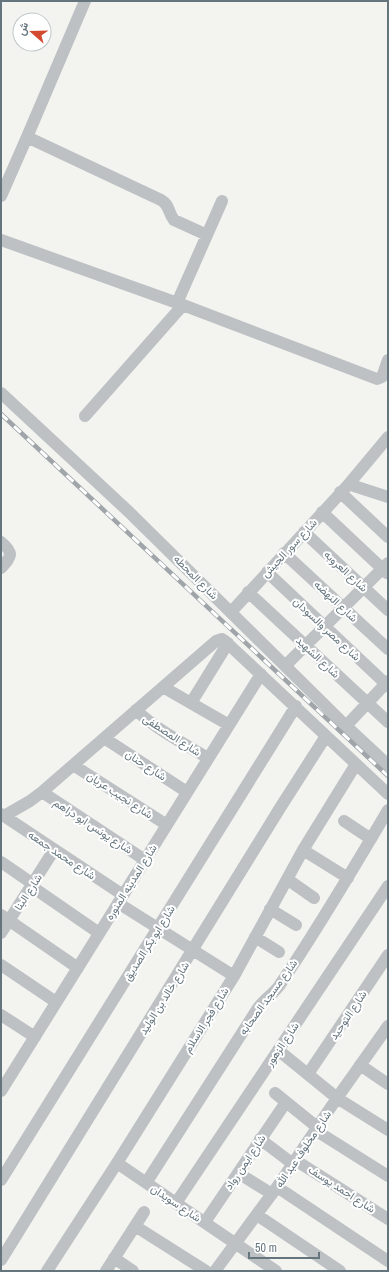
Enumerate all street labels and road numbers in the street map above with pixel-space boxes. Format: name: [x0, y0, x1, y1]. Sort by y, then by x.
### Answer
street label: شارع سور الجيش: [258, 515, 321, 581]
street label: شارع العروبه: [321, 547, 371, 596]
street label: شارع المحطه: [170, 552, 221, 603]
street label: شارع النهضه: [311, 577, 361, 626]
street label: شارع مصر والسودان: [290, 594, 364, 665]
street label: شارع الشهيد: [292, 633, 343, 682]
street label: شارع المصطفى: [140, 711, 204, 760]
street label: شارع حنان: [122, 747, 169, 784]
street label: شارع نجيب عريان: [84, 769, 156, 823]
street label: شارع يونس ابو دراهم: [50, 795, 135, 858]
street label: شارع محمد جمعه: [25, 827, 99, 884]
street label: شارع المدينه المنوره: [102, 841, 161, 923]
street label: شارع البنا: [11, 871, 46, 913]
street label: شارع ابو بكر الصديق: [120, 902, 179, 984]
street label: شارع مسجد الصحابه: [236, 956, 301, 1038]
street label: شارع خالد بن الوليد: [136, 959, 193, 1038]
street label: شارع فجر الاسلام: [180, 984, 233, 1056]
street label: شارع التوحيد: [326, 987, 371, 1043]
street label: شارع الزهور: [262, 1019, 303, 1070]
street label: شارع مخلوف عبد الله: [272, 1107, 335, 1191]
street label: شارع ايمن رواد: [221, 1131, 270, 1193]
street label: شارع احمد يوسف: [305, 1162, 378, 1217]
street label: شارع سويدان: [148, 1181, 204, 1226]

